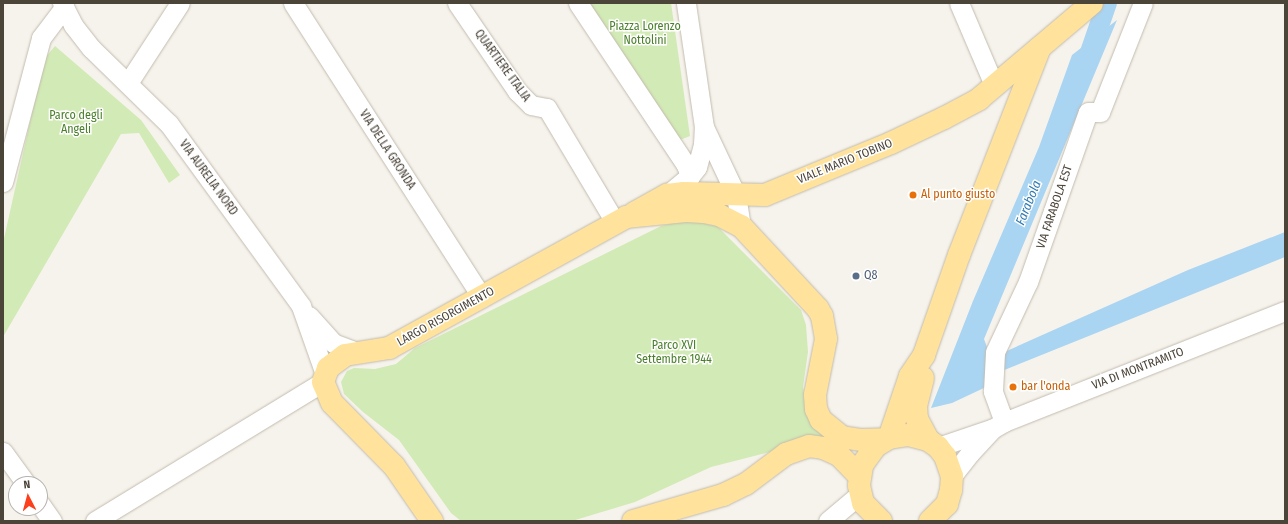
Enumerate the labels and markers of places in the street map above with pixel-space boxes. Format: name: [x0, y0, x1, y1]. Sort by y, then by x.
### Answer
place label: Al punto giusto: [921, 188, 995, 202]
marker: Al punto giusto: [908, 190, 918, 200]
place label: Q8: [864, 269, 878, 283]
marker: Q8: [851, 271, 861, 281]
place label: bar l'onda: [1021, 380, 1070, 394]
marker: bar l'onda: [1008, 382, 1018, 392]

